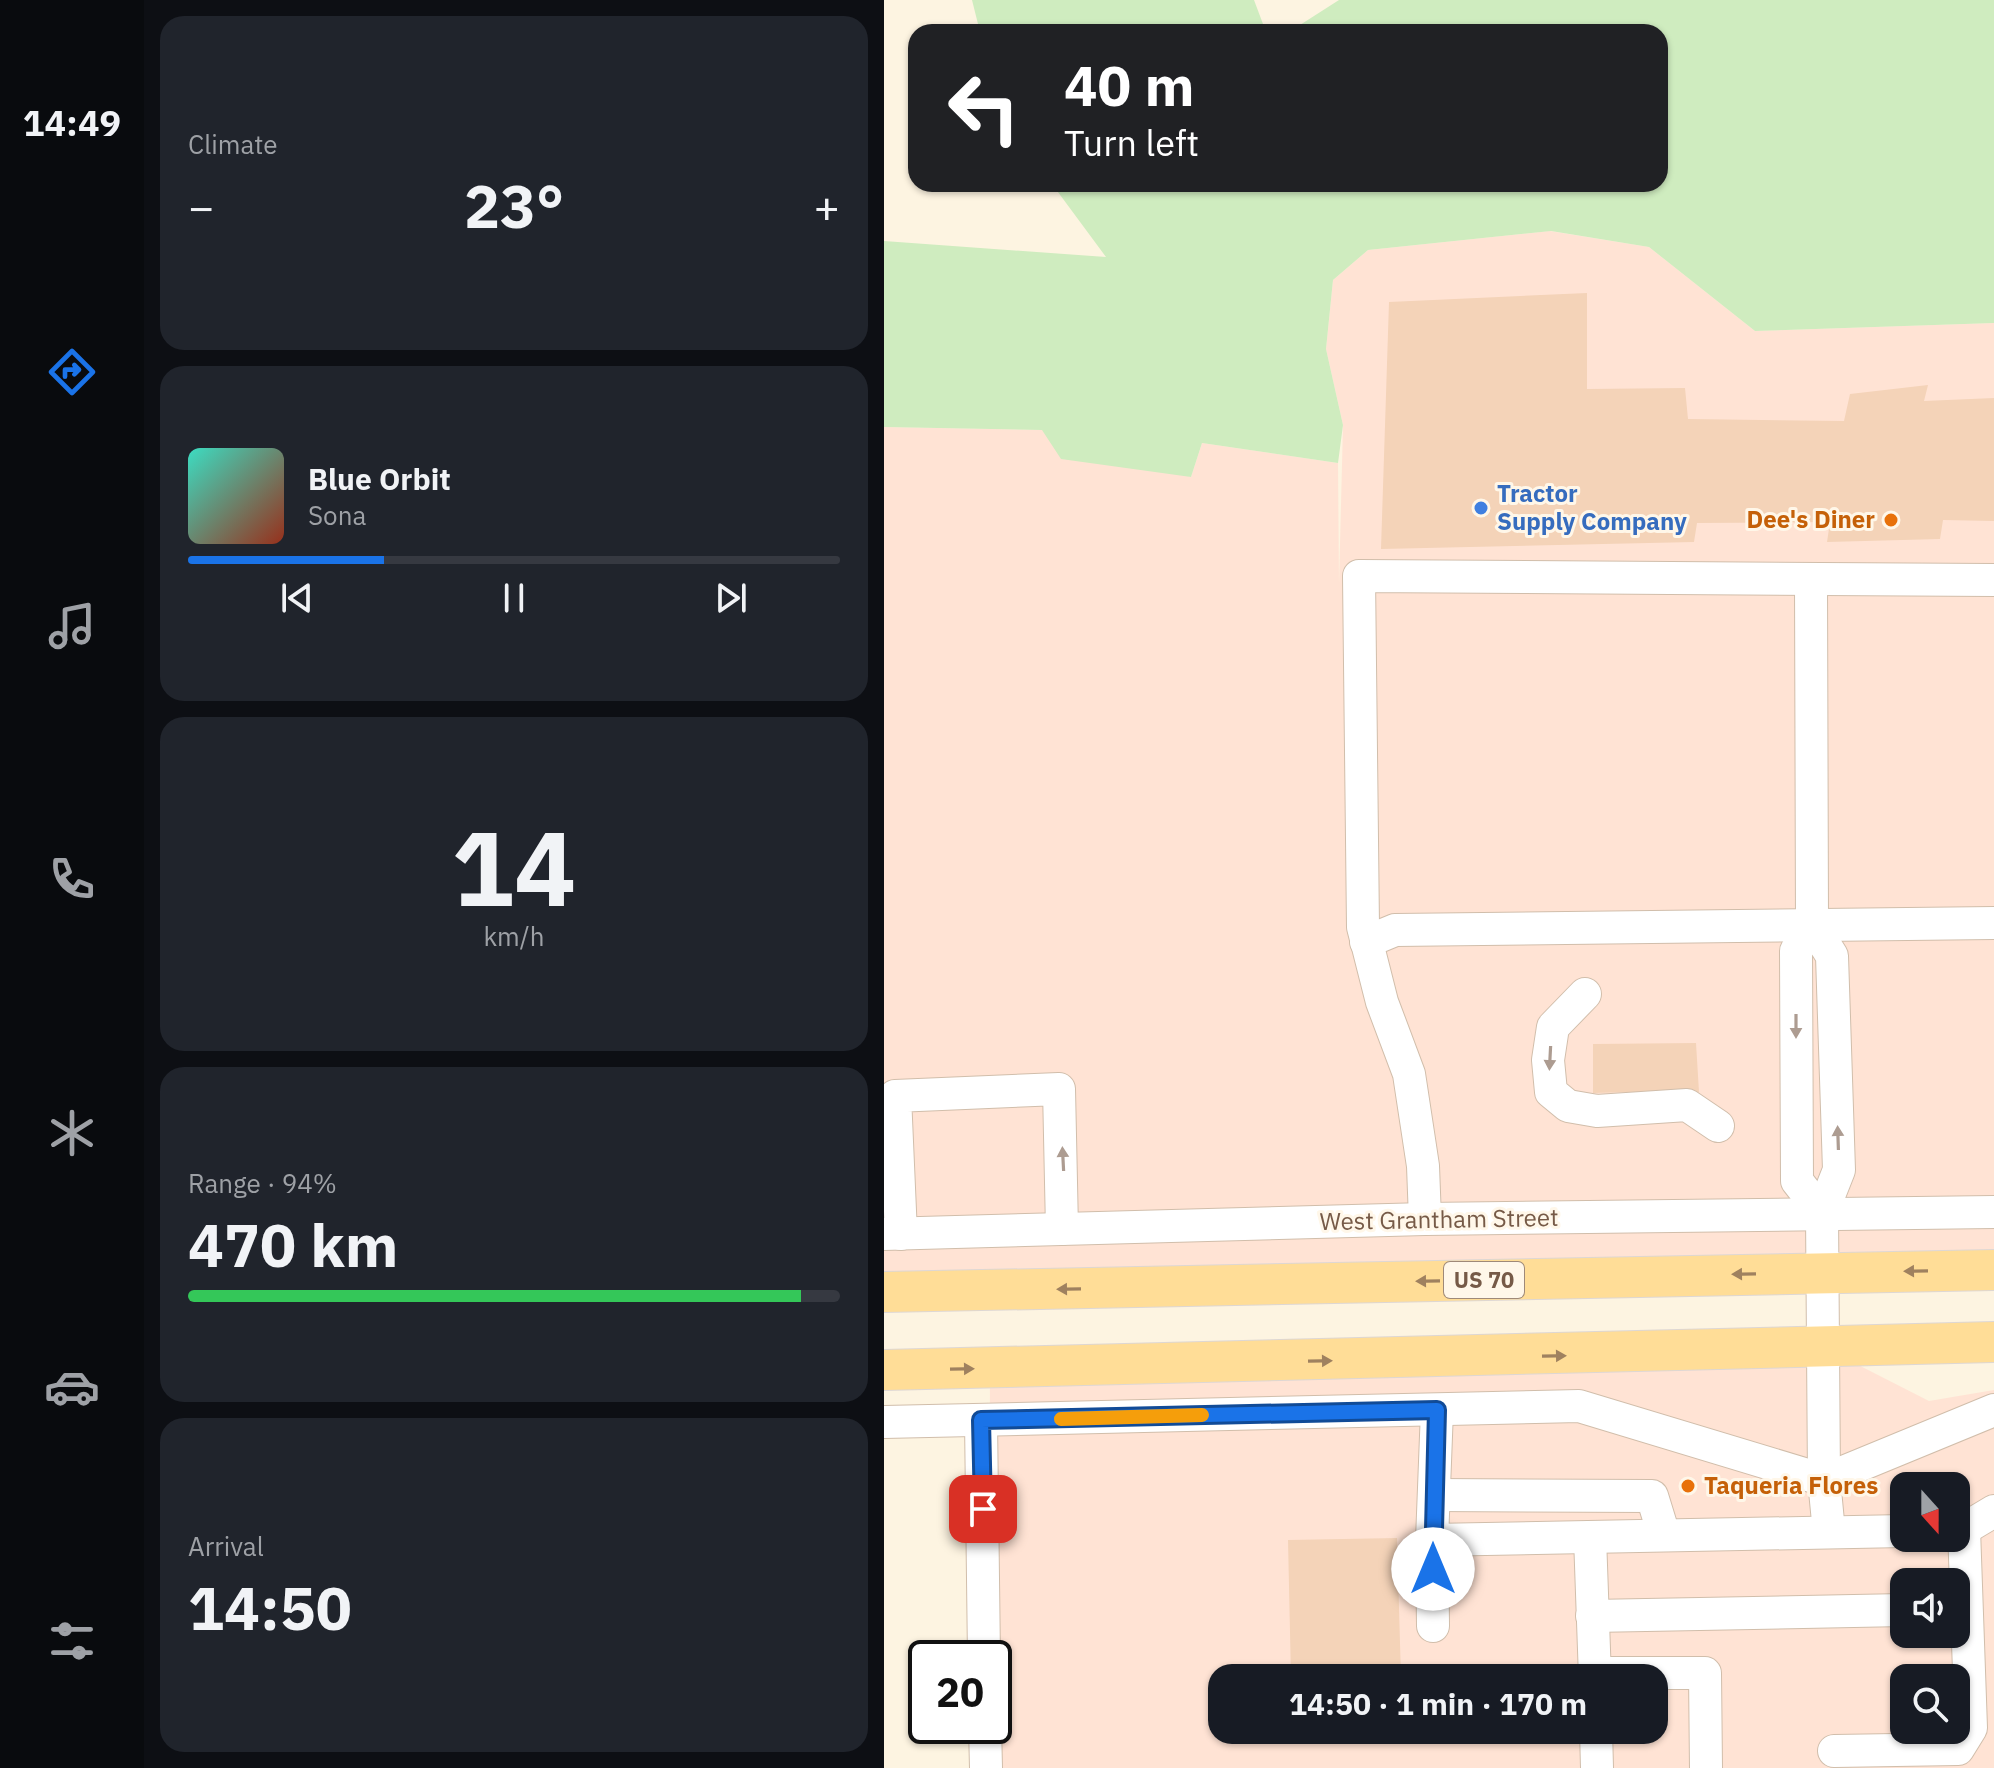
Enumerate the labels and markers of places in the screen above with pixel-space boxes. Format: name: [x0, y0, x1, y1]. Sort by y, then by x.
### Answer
place label: Tractor Supply Company: [1497, 477, 1687, 537]
marker: Tractor Supply Company: [1472, 499, 1490, 517]
place label: Dee's Diner: [1747, 503, 1875, 535]
marker: Dee's Diner: [1882, 511, 1900, 529]
place label: Taqueria Flores: [1704, 1469, 1878, 1501]
pin: [949, 1475, 1017, 1543]
marker: Taqueria Flores: [1679, 1477, 1697, 1495]

